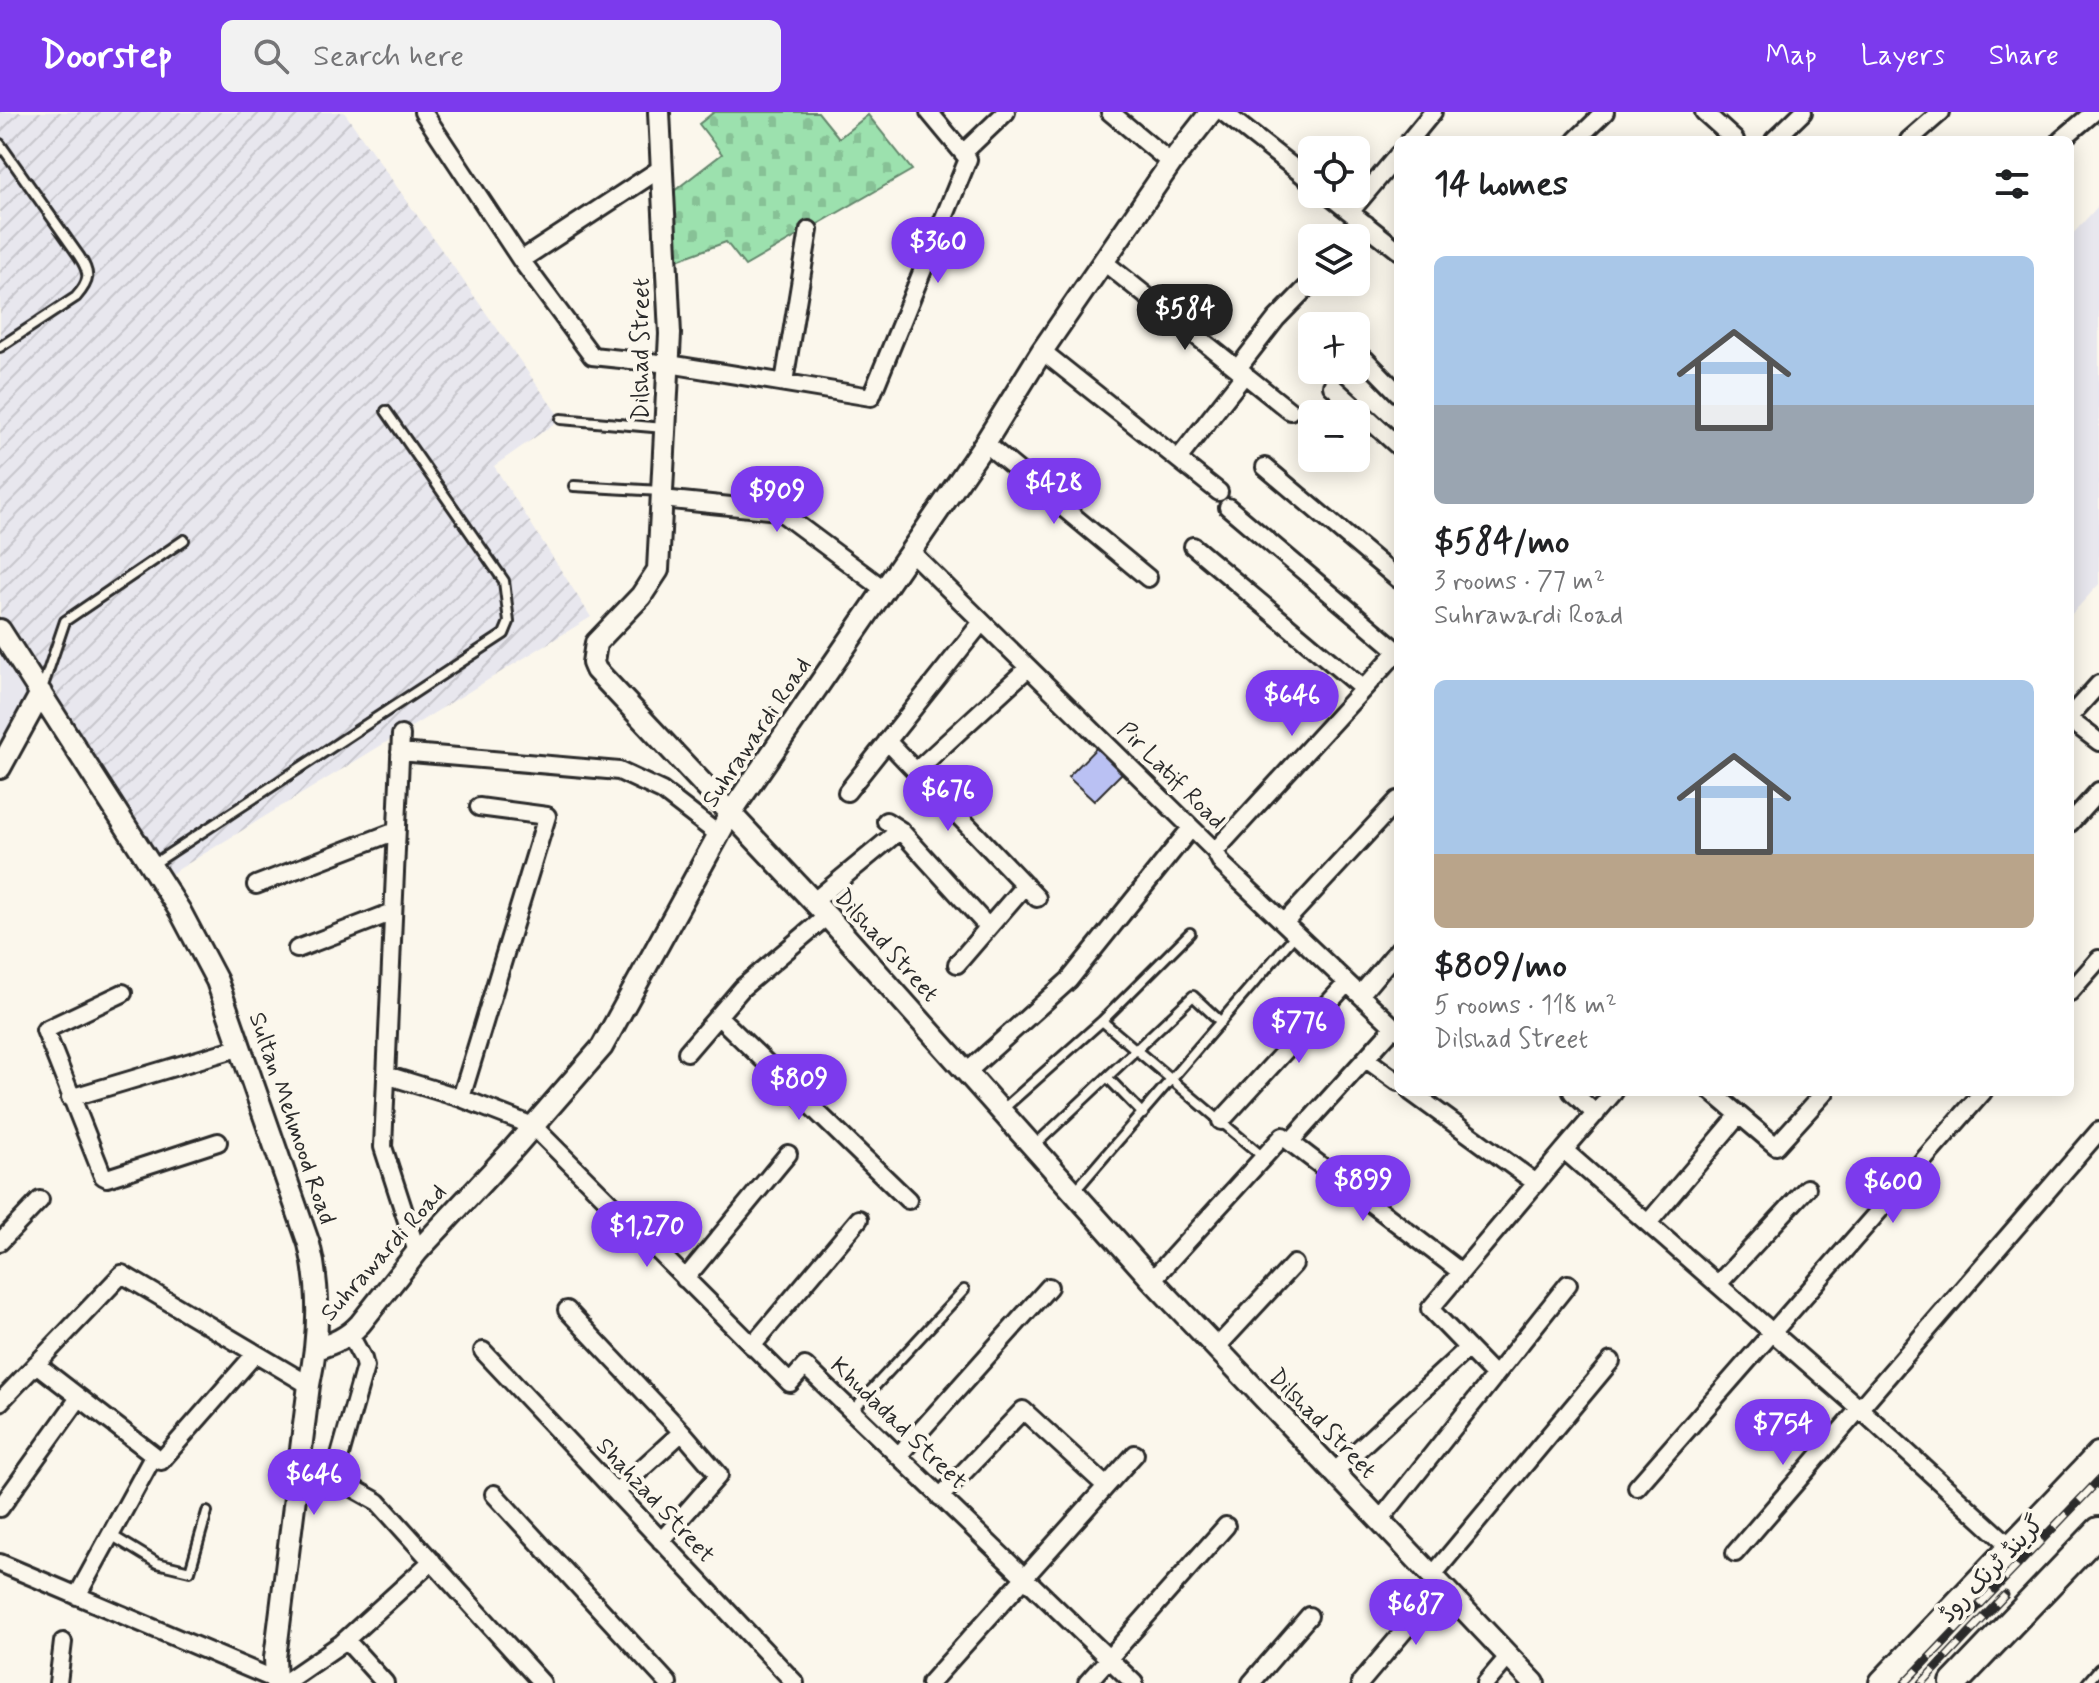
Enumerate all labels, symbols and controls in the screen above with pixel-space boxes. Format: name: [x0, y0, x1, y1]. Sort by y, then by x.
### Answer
search box: [221, 20, 781, 92]
text: Doorstep: [40, 32, 173, 81]
icon: search: [249, 34, 293, 78]
text: Search here: [313, 37, 464, 76]
text: Map: [1766, 38, 1817, 75]
text: Layers: [1861, 38, 1945, 75]
text: Share: [1989, 38, 2059, 75]
map controls: [1298, 136, 1370, 472]
button: locate: [1298, 136, 1370, 208]
text: 14 homes: [1434, 162, 1568, 207]
icon: filters: [1990, 162, 2034, 206]
pin: $360: [891, 217, 985, 285]
button: layers: [1298, 224, 1370, 296]
text: $360: [909, 226, 967, 260]
street label: Dilshad Street: [626, 278, 657, 420]
pin: $584: [1138, 284, 1232, 352]
text: $584: [1155, 293, 1215, 327]
icon: home: [1662, 308, 1806, 452]
button: +: [1298, 312, 1370, 384]
button: −: [1298, 400, 1370, 472]
pin: $428: [1007, 458, 1101, 526]
pin: $909: [730, 466, 824, 534]
text: $428: [1025, 467, 1083, 501]
text: $909: [749, 475, 805, 509]
text: $584/mo: [1434, 520, 1570, 565]
text: 3 rooms · 77 m²: [1434, 565, 1605, 599]
text: Suhrawardi Road: [1434, 599, 1623, 633]
street label: Suhrawardi Road: [696, 652, 819, 814]
pin: $646: [1245, 670, 1339, 738]
text: $646: [1264, 679, 1320, 713]
street label: Pir Latif Road: [1110, 715, 1232, 837]
icon: home: [1662, 732, 1806, 876]
pin: $676: [901, 765, 995, 833]
text: $676: [921, 774, 975, 808]
street label: Dilshad Street: [827, 883, 945, 1009]
text: $809/mo: [1434, 944, 1567, 989]
text: 5 rooms · 118 m²: [1434, 989, 1617, 1023]
pin: $776: [1252, 997, 1346, 1065]
text: $776: [1271, 1006, 1327, 1040]
street label: Sultan Mehmood Road: [241, 1008, 342, 1229]
text: Dilshad Street: [1434, 1023, 1588, 1057]
pin: $809: [752, 1054, 846, 1122]
text: $809: [770, 1063, 828, 1097]
pin: $899: [1316, 1155, 1410, 1223]
pin: $600: [1846, 1157, 1940, 1225]
text: $899: [1333, 1164, 1393, 1198]
text: $600: [1863, 1166, 1923, 1200]
street label: Suhrawardi Road: [314, 1178, 454, 1328]
pin: $1,270: [582, 1201, 712, 1269]
text: $1,270: [609, 1210, 685, 1244]
street label: Khudadad Street: [823, 1351, 973, 1497]
street label: Dilshad Street: [1261, 1362, 1382, 1486]
pin: $754: [1736, 1399, 1830, 1467]
text: $754: [1753, 1408, 1813, 1442]
street label: Shahzad Street: [589, 1432, 721, 1571]
pin: $646: [267, 1449, 361, 1517]
text: $646: [286, 1458, 342, 1492]
street label: گرینڈ ٹرنک روڈ: [1933, 1510, 2051, 1630]
pin: $687: [1369, 1579, 1463, 1647]
text: $687: [1387, 1588, 1445, 1622]

